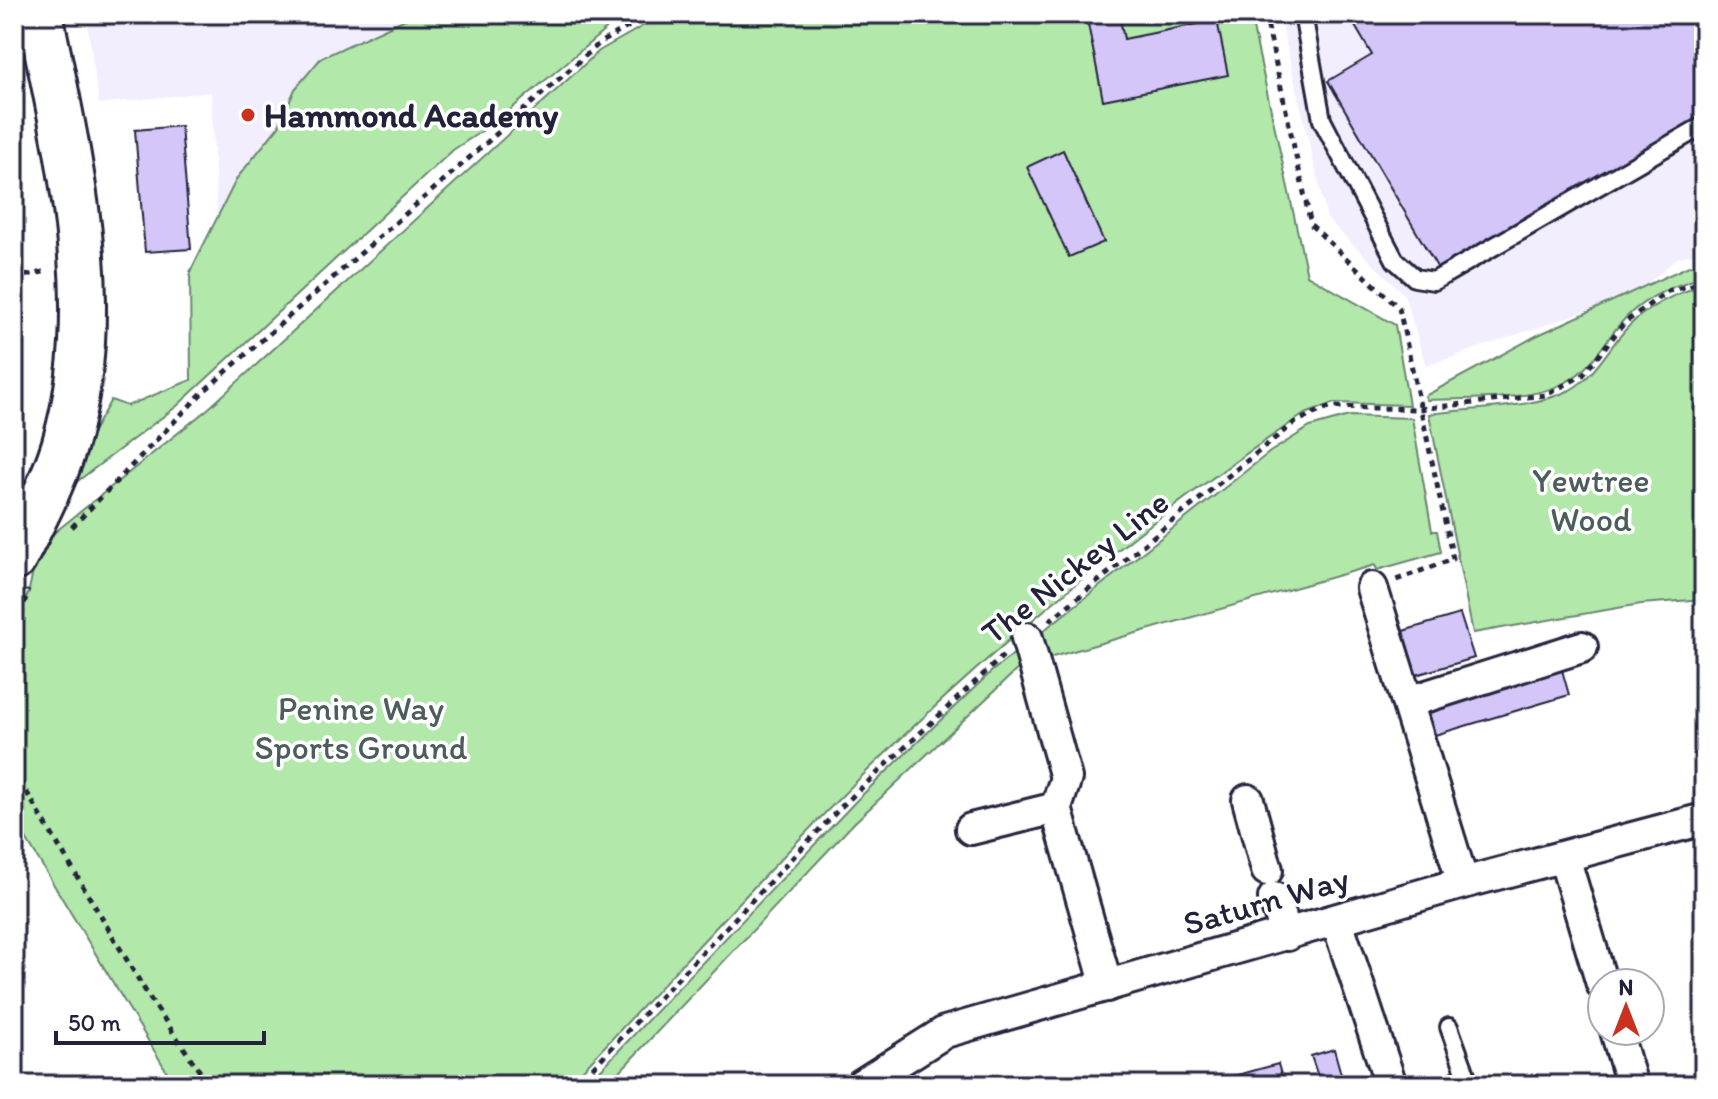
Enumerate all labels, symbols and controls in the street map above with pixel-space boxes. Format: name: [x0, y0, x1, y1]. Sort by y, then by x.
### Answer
place label: Hammond Academy: [264, 95, 559, 136]
marker: Hammond Academy: [239, 106, 257, 124]
park label: Yewtree Wood: [1532, 460, 1650, 540]
street label: The Nickey Line: [973, 481, 1177, 653]
park label: Penine Way Sports Ground: [254, 688, 468, 768]
street label: Saturn Way: [1178, 858, 1354, 944]
north arrow: [1586, 967, 1666, 1047]
text: N: [1619, 974, 1633, 1001]
scale bar: [56, 995, 264, 1045]
text: 50 m: [68, 1008, 121, 1037]

